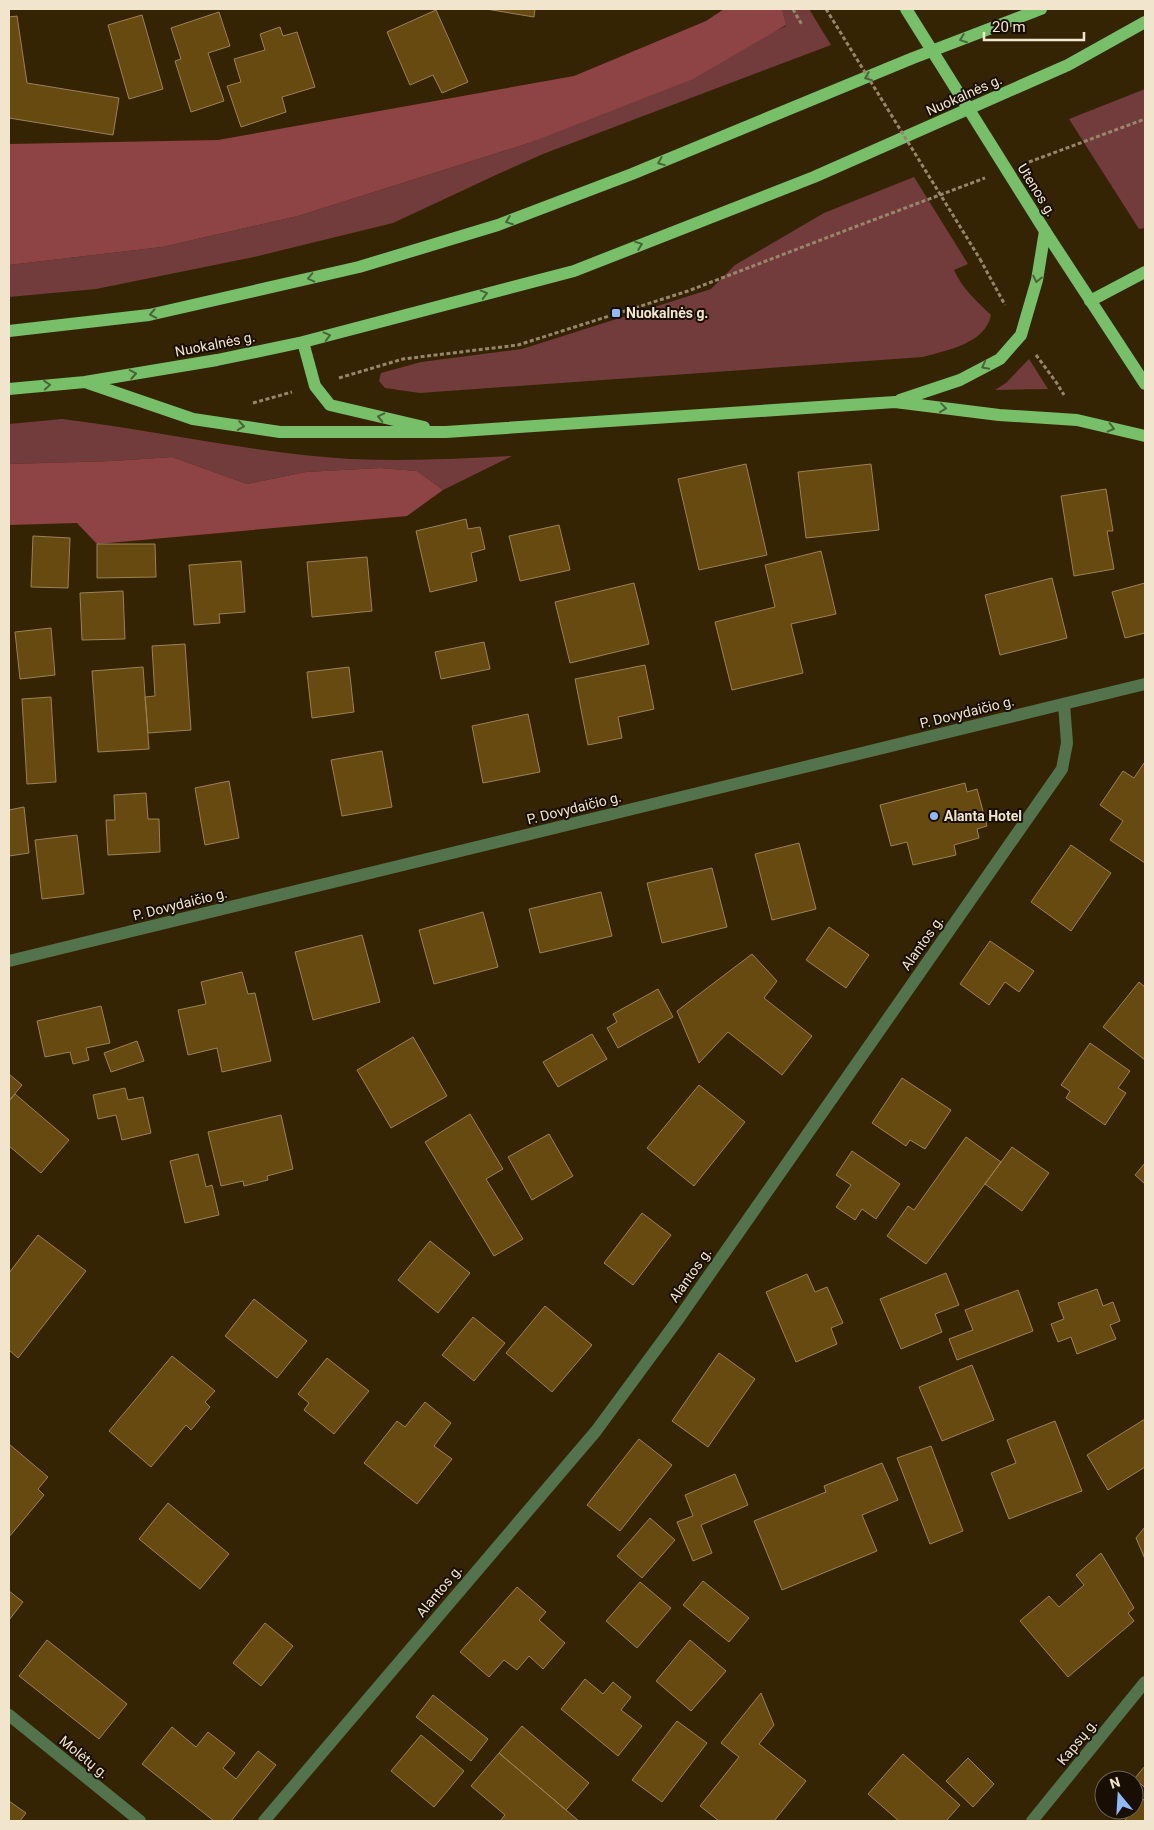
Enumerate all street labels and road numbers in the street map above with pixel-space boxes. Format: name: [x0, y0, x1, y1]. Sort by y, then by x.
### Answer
street label: Nuokalnės g.: [924, 71, 1004, 119]
street label: Utenos g.: [1015, 161, 1059, 219]
street label: Nuokalnės g.: [174, 328, 256, 360]
street label: P. Dovydaičio g.: [918, 693, 1016, 731]
street label: P. Dovydaičio g.: [525, 789, 623, 827]
street label: P. Dovydaičio g.: [131, 885, 229, 923]
street label: Alantos g.: [898, 913, 946, 973]
street label: Alantos g.: [666, 1245, 714, 1305]
street label: Alantos g.: [413, 1562, 465, 1620]
street label: Kapsų g.: [1054, 1716, 1100, 1768]
street label: Molėtų g.: [56, 1732, 112, 1782]

